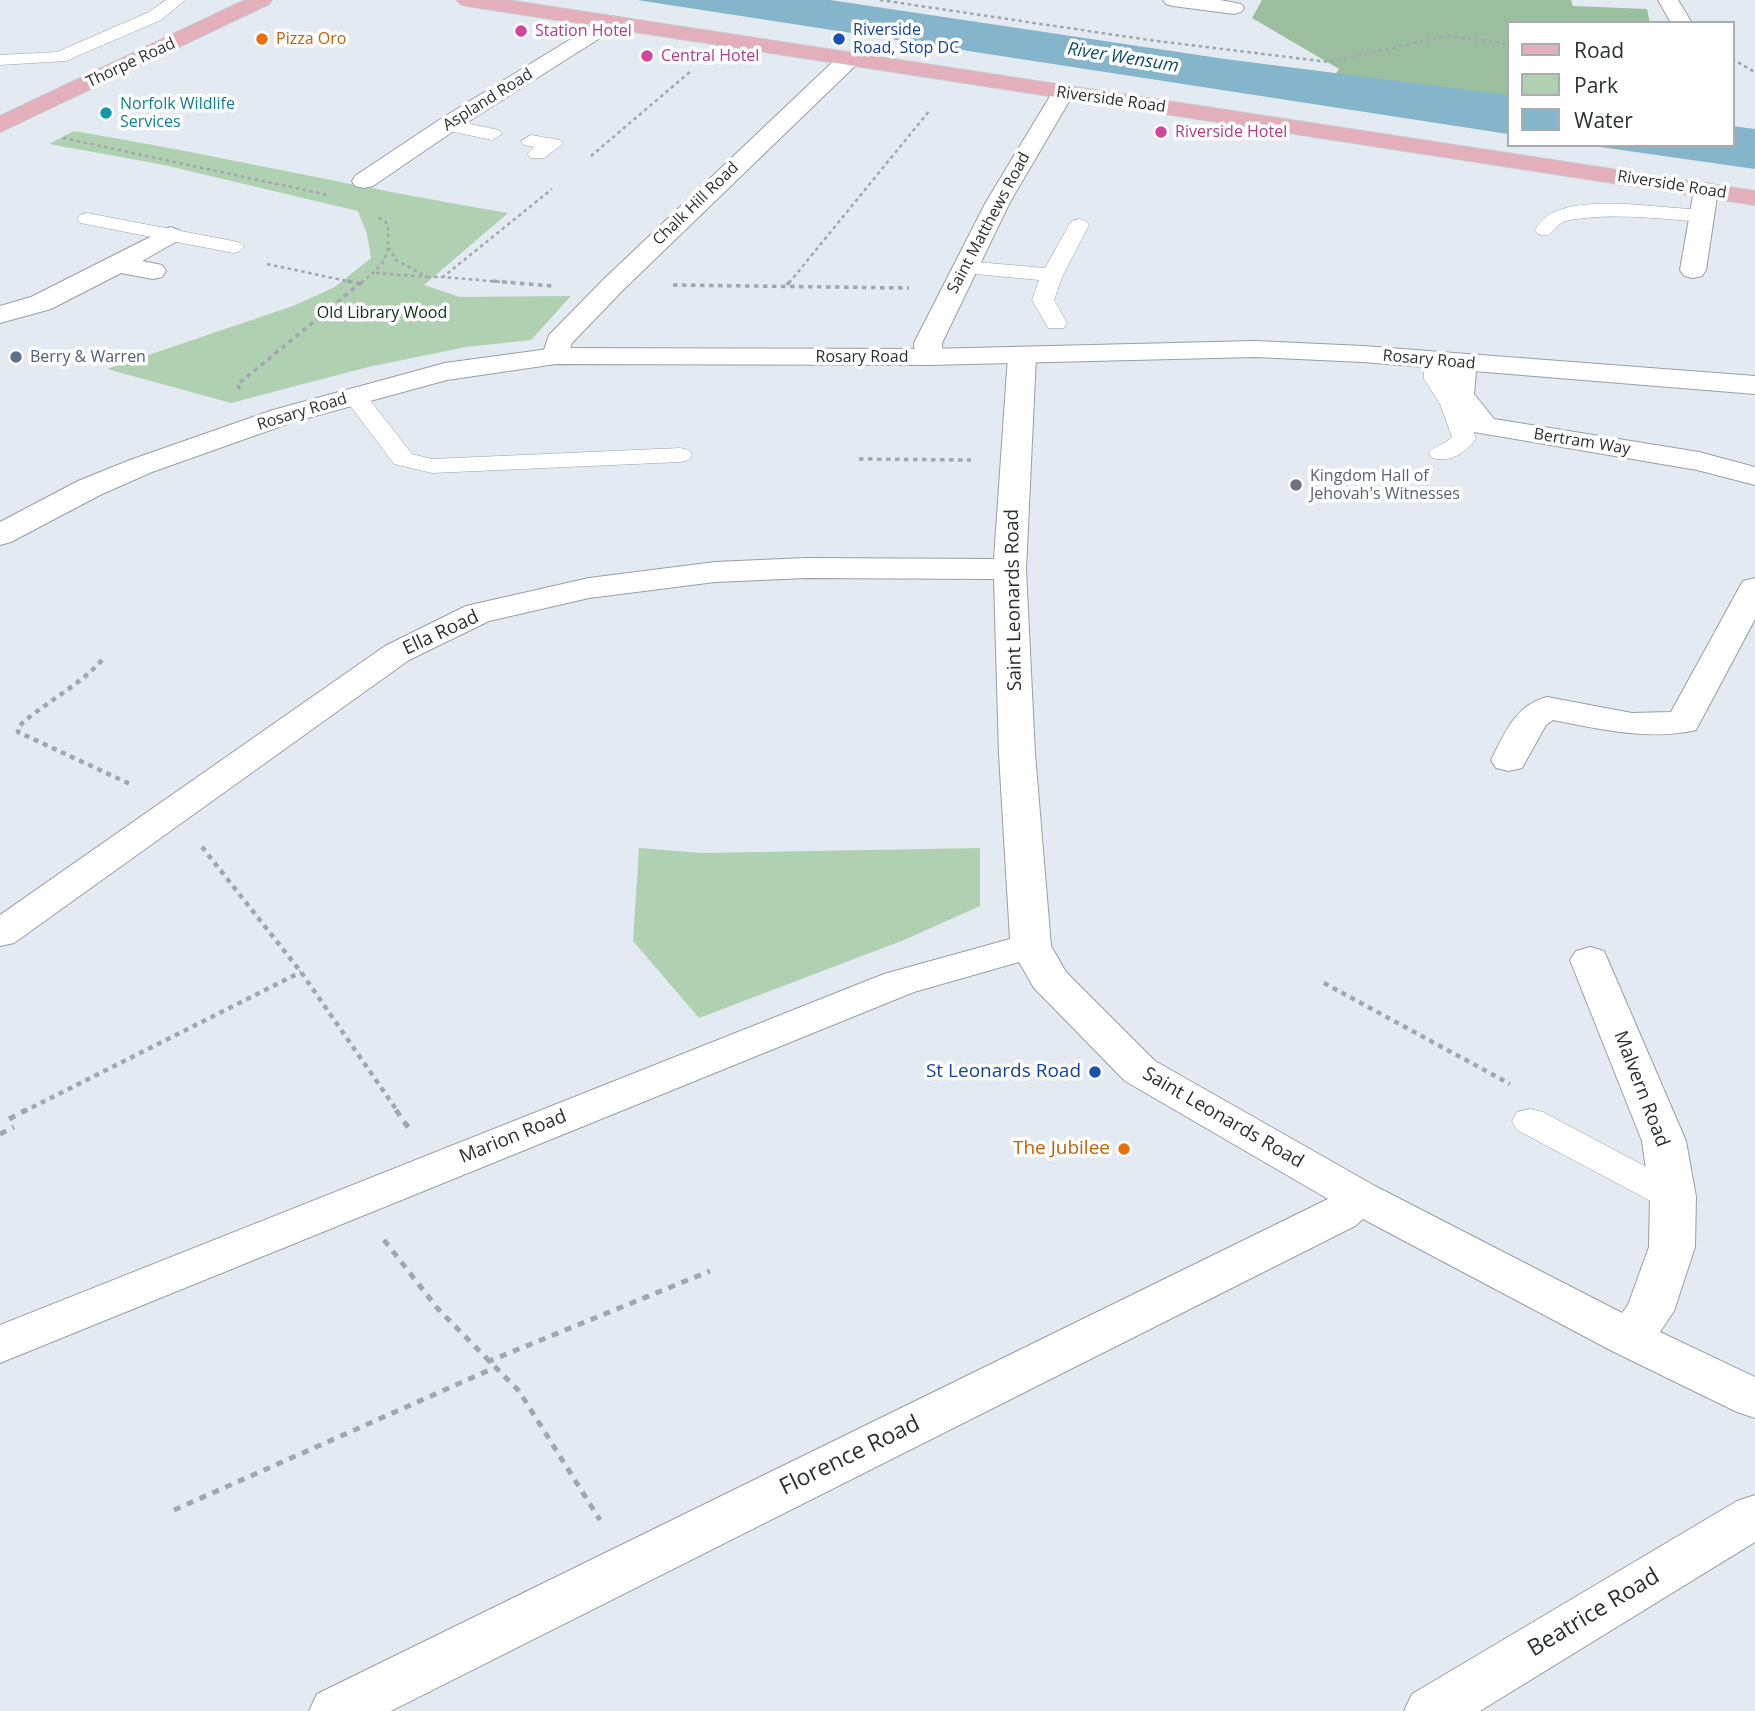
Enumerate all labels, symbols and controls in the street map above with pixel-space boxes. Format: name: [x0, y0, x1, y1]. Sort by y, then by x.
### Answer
place label: Riverside Road, Stop DC: [853, 20, 959, 58]
place label: Station Hotel: [535, 21, 632, 41]
legend: [1506, 21, 1734, 147]
marker: Station Hotel: [513, 23, 529, 39]
place label: Pizza Oro: [276, 29, 346, 49]
marker: Pizza Oro: [254, 31, 270, 47]
marker: Riverside Road, Stop DC: [831, 31, 847, 47]
street label: Thorpe Road: [83, 34, 179, 92]
text: Road: [1574, 36, 1624, 64]
water label: River Wensum: [1066, 39, 1180, 77]
place label: Central Hotel: [661, 46, 759, 66]
marker: Central Hotel: [639, 48, 655, 64]
street label: Aspland Road: [439, 65, 537, 135]
text: Park: [1574, 71, 1618, 99]
street label: Riverside Road: [1055, 83, 1167, 117]
place label: Norfolk Wildlife Services: [120, 94, 235, 132]
marker: Norfolk Wildlife Services: [98, 105, 114, 121]
text: Water: [1574, 106, 1633, 134]
place label: Riverside Hotel: [1175, 122, 1287, 142]
marker: Riverside Hotel: [1153, 124, 1169, 140]
street label: Saint Matthews Road: [944, 149, 1034, 297]
street label: Chalk Hill Road: [649, 158, 743, 250]
street label: Riverside Road: [1616, 167, 1728, 203]
park label: Old Library Wood: [317, 303, 447, 323]
street label: Rosary Road: [1382, 346, 1476, 374]
place label: Berry & Warren: [30, 347, 146, 367]
street label: Rosary Road: [816, 347, 908, 367]
marker: Berry & Warren: [8, 349, 24, 365]
street label: Rosary Road: [255, 389, 349, 435]
street label: Bertram Way: [1532, 425, 1632, 459]
place label: Kingdom Hall of Jehovah's Witnesses: [1310, 466, 1460, 504]
marker: Kingdom Hall of Jehovah's Witnesses: [1288, 477, 1304, 493]
street label: Saint Leonards Road: [1001, 509, 1027, 691]
street label: Ella Road: [399, 606, 483, 660]
street label: Malvern Road: [1608, 1028, 1674, 1150]
place label: St Leonards Road: [926, 1061, 1081, 1083]
street label: Saint Leonards Road: [1138, 1063, 1308, 1173]
marker: St Leonards Road: [1087, 1064, 1103, 1080]
street label: Marion Road: [456, 1105, 570, 1169]
place label: The Jubilee: [1013, 1138, 1110, 1160]
marker: The Jubilee: [1116, 1141, 1132, 1157]
street label: Florence Road: [775, 1410, 925, 1502]
street label: Beatrice Road: [1523, 1563, 1665, 1663]

